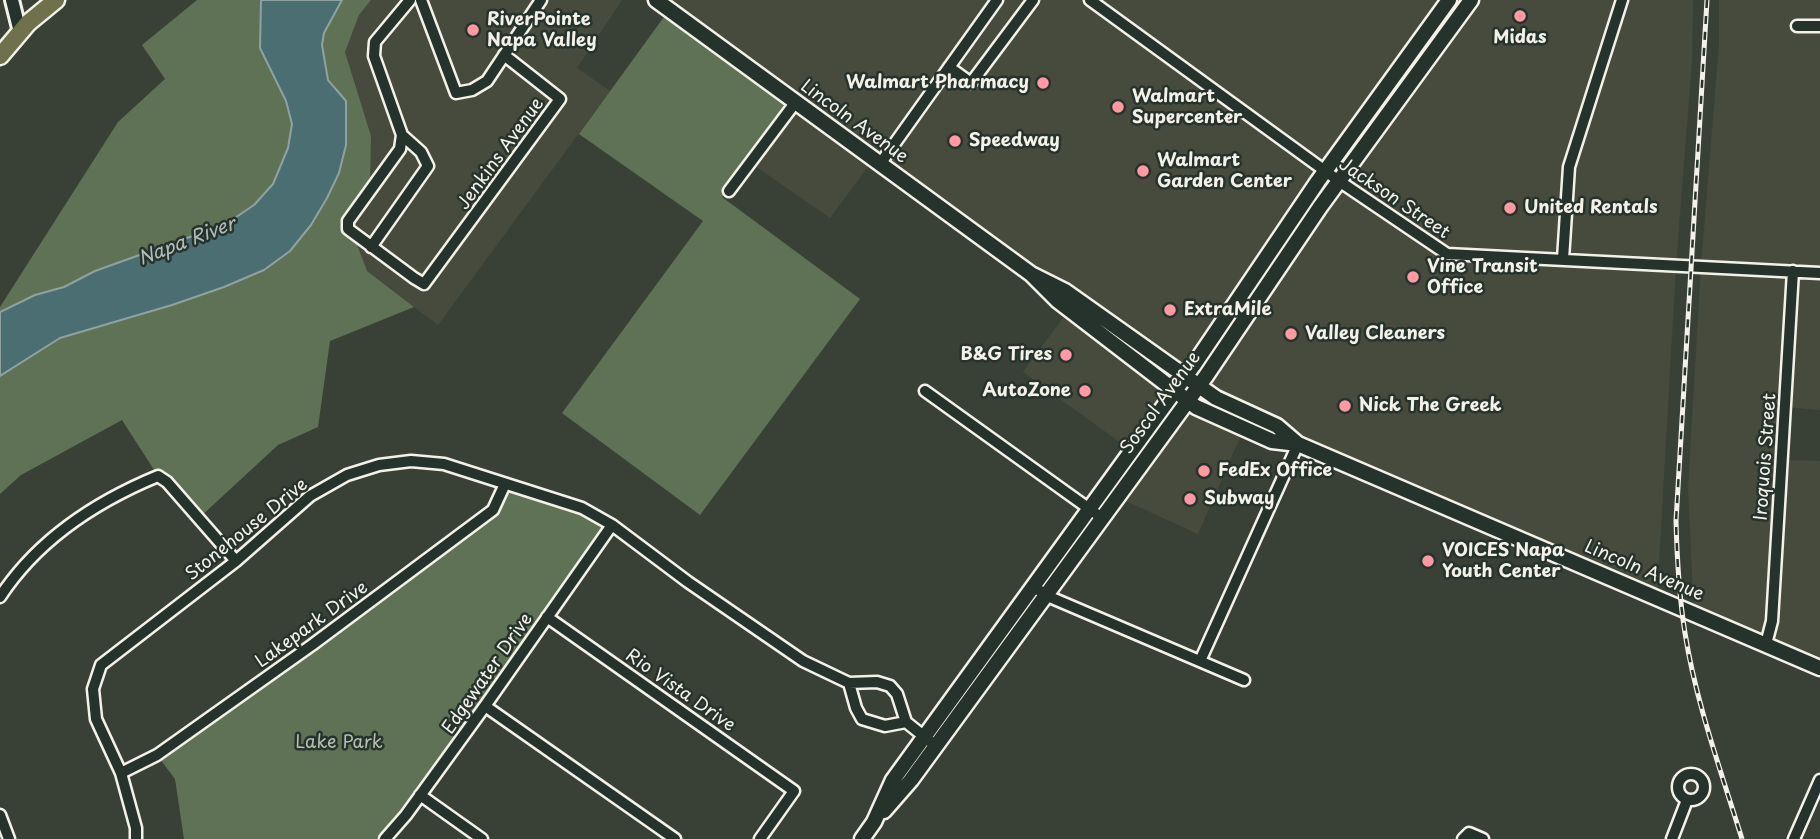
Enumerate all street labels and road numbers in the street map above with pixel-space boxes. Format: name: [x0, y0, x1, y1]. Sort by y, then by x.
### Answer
street label: Lincoln Avenue: [796, 76, 912, 168]
street label: Jenkins Avenue: [453, 94, 549, 214]
street label: Jackson Street: [1335, 154, 1453, 244]
street label: Soscol Avenue: [1117, 347, 1205, 459]
street label: Iroquois Street: [1751, 393, 1781, 521]
street label: Stonehouse Drive: [182, 474, 312, 586]
street label: Lincoln Avenue: [1581, 536, 1707, 606]
street label: Lakepark Drive: [252, 577, 372, 673]
street label: Edgewater Drive: [438, 609, 538, 739]
street label: Rio Vista Drive: [621, 645, 739, 737]

